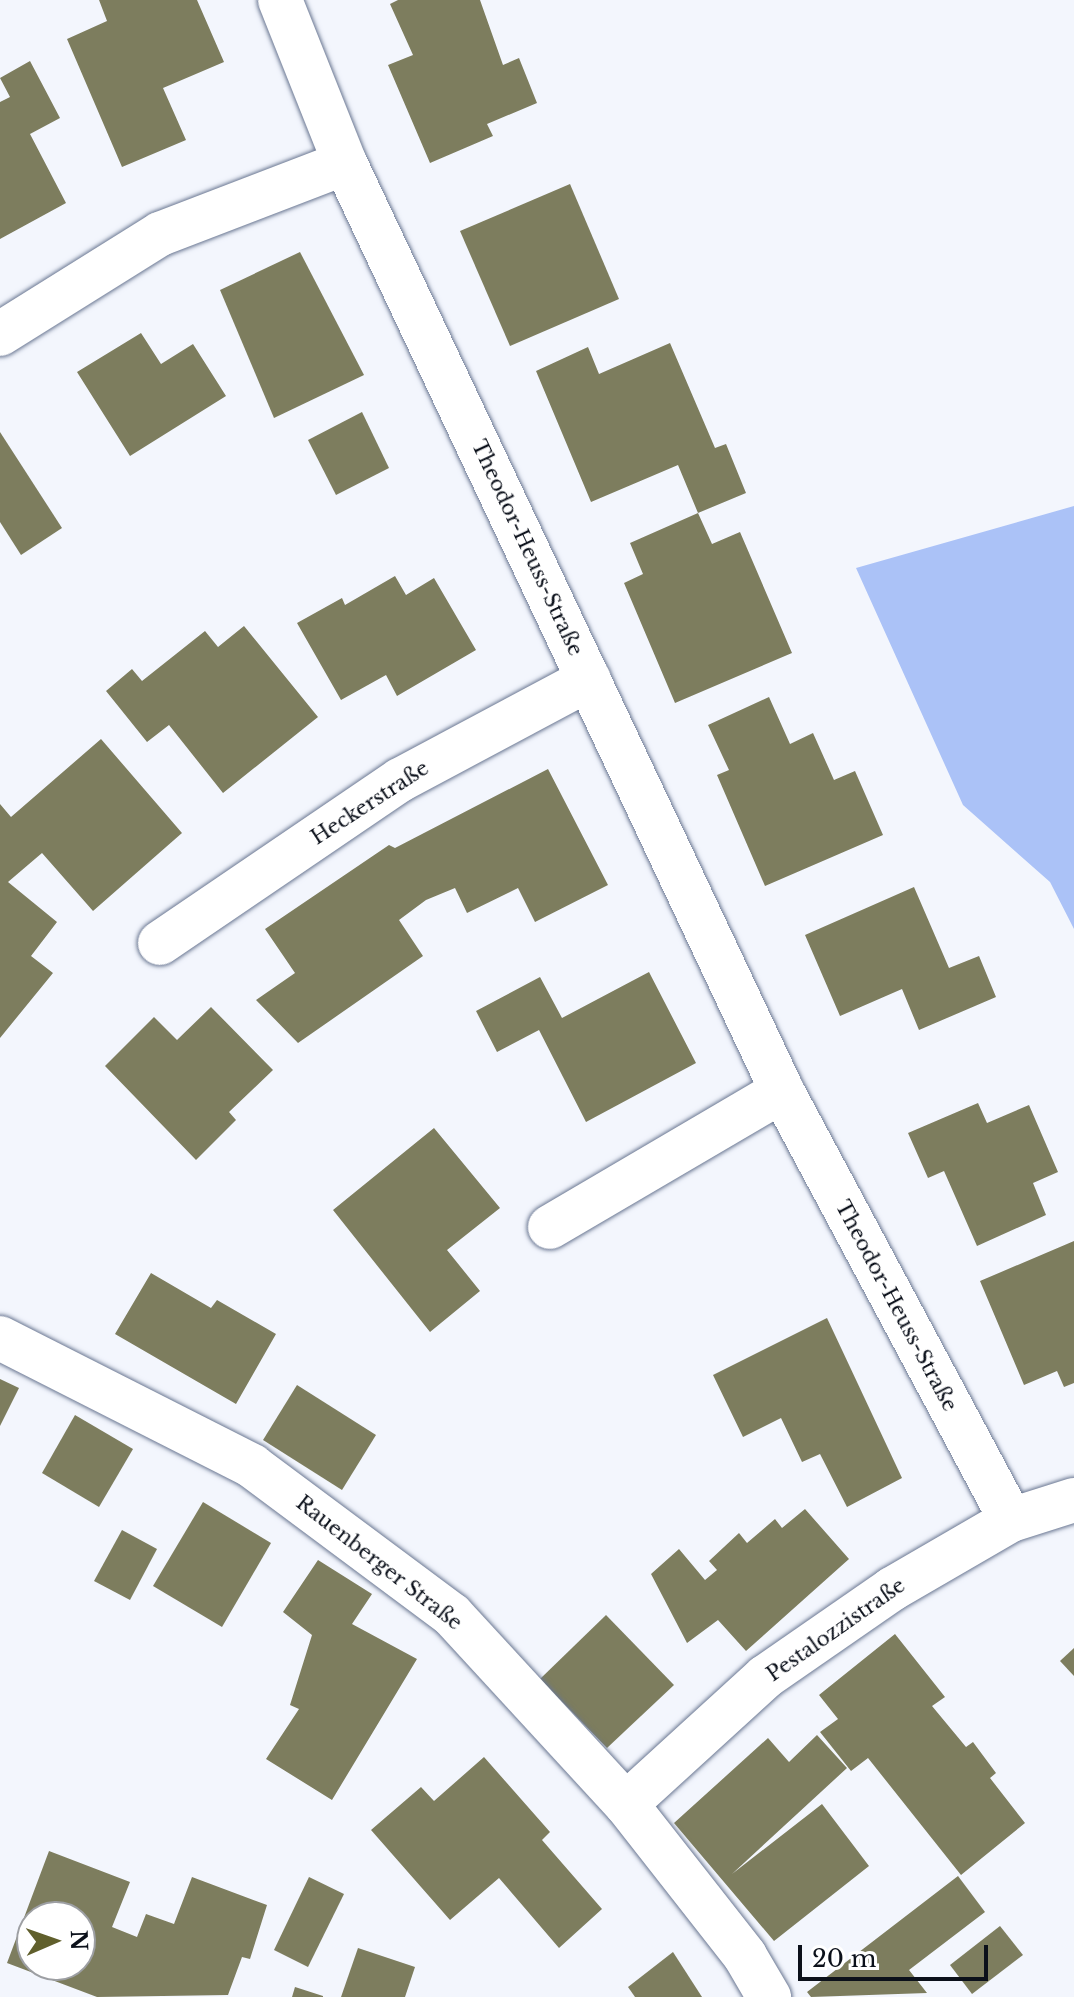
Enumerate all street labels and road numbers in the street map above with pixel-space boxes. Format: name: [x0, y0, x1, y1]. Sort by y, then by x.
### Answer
street label: Theodor-Heuss-Straße: [466, 436, 588, 660]
street label: Heckerstraße: [307, 756, 433, 850]
street label: Theodor-Heuss-Straße: [830, 1197, 962, 1415]
street label: Rauenberger Straße: [291, 1491, 467, 1635]
street label: Pestalozzistraße: [762, 1573, 910, 1687]

